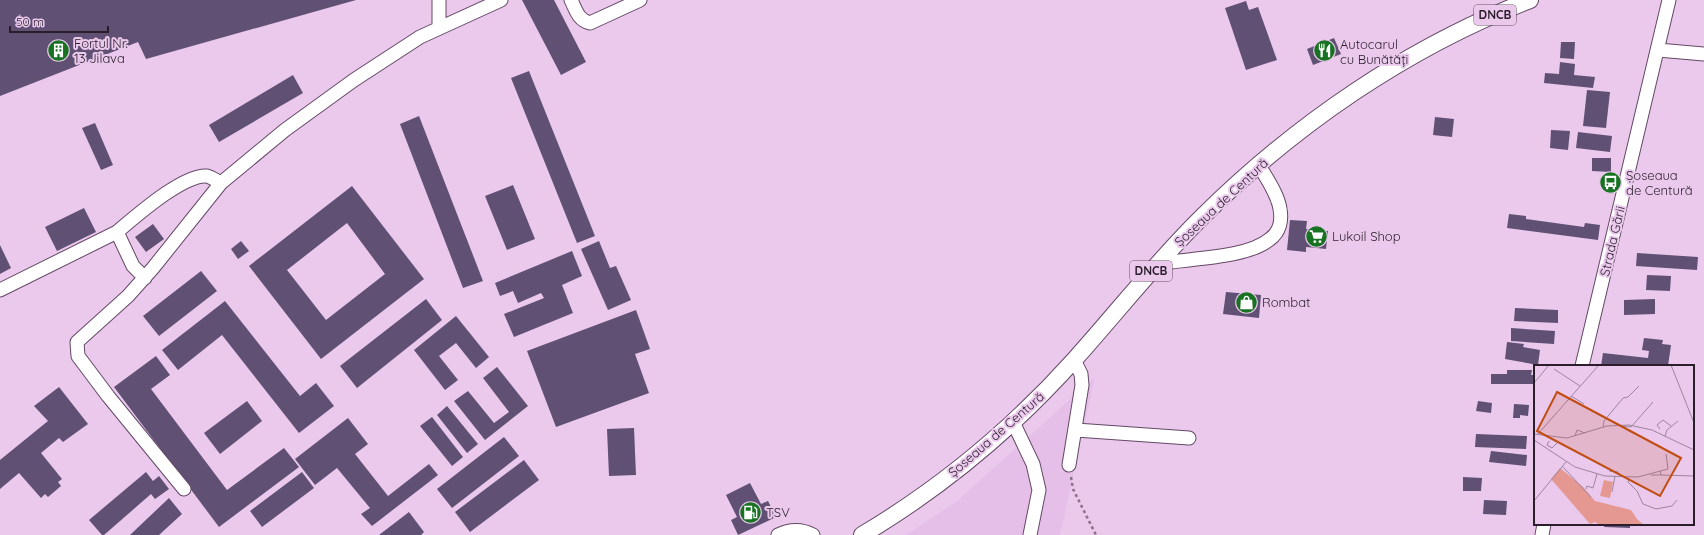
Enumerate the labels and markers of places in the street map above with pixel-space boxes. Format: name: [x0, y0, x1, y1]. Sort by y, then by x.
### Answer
place label: Fortul Nr. 13 Jilava: [74, 35, 128, 66]
place label: Autocarul cu Bunătăți: [1340, 36, 1408, 67]
building icon: Fortul Nr. 13 Jilava: [46, 37, 72, 63]
restaurant icon: Autocarul cu Bunătăți: [1311, 38, 1337, 64]
place label: Șoseaua de Centură: [1626, 167, 1693, 198]
bus stop icon: Șoseaua de Centură: [1598, 169, 1624, 195]
supermarket icon: Lukoil Shop: [1304, 223, 1330, 249]
place label: Lukoil Shop: [1332, 228, 1401, 244]
shop icon: Rombat: [1234, 289, 1260, 315]
place label: Rombat: [1262, 294, 1311, 310]
fuel station icon: TSV: [738, 499, 764, 525]
place label: TSV: [766, 504, 790, 520]

